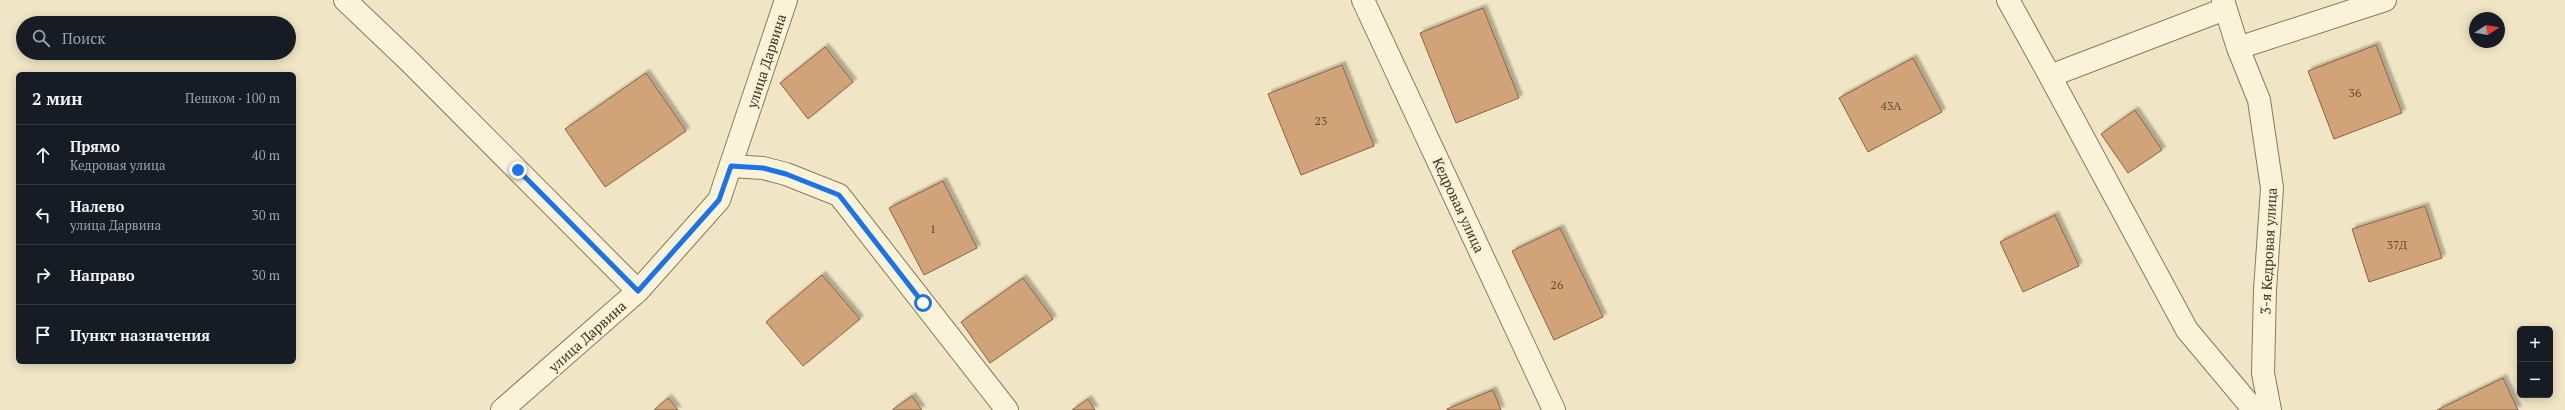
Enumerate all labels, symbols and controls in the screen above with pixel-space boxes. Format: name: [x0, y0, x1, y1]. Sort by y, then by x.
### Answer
street label: улица Дарвина: [741, 11, 790, 112]
north arrow: [2469, 12, 2505, 48]
search box: [16, 16, 296, 60]
icon: search: [30, 27, 52, 49]
text: Поиск: [62, 28, 105, 48]
house number: 36: [2349, 85, 2362, 100]
text: 2 мин: [32, 87, 82, 110]
text: Пешком · 100 m: [185, 89, 280, 107]
house number: 43А: [1881, 98, 1902, 113]
house number: 23: [1315, 113, 1327, 128]
text: Прямо: [70, 136, 120, 156]
icon: ahead: [32, 144, 54, 166]
text: 40 m: [252, 146, 280, 164]
street label: Кедровая улица: [1429, 154, 1489, 256]
text: Кедровая улица: [70, 156, 166, 174]
route end: [509, 161, 527, 179]
street label: 3-я Кедровая улица: [2255, 187, 2281, 315]
text: Налево: [70, 196, 124, 216]
icon: left: [32, 204, 54, 226]
text: 30 m: [252, 206, 280, 224]
text: улица Дарвина: [70, 216, 161, 234]
house number: 1: [930, 221, 936, 236]
house number: 37Д: [2387, 237, 2408, 252]
icon: right: [32, 264, 54, 286]
text: Направо: [70, 265, 135, 285]
text: 30 m: [252, 266, 280, 284]
house number: 26: [1551, 277, 1564, 292]
route start: [914, 294, 932, 312]
street label: улица Дарвина: [543, 296, 630, 377]
icon: arrive: [32, 324, 54, 346]
text: Пункт назначения: [70, 325, 210, 345]
map controls: [2517, 326, 2553, 398]
button: +: [2517, 326, 2553, 362]
button: −: [2517, 362, 2553, 398]

